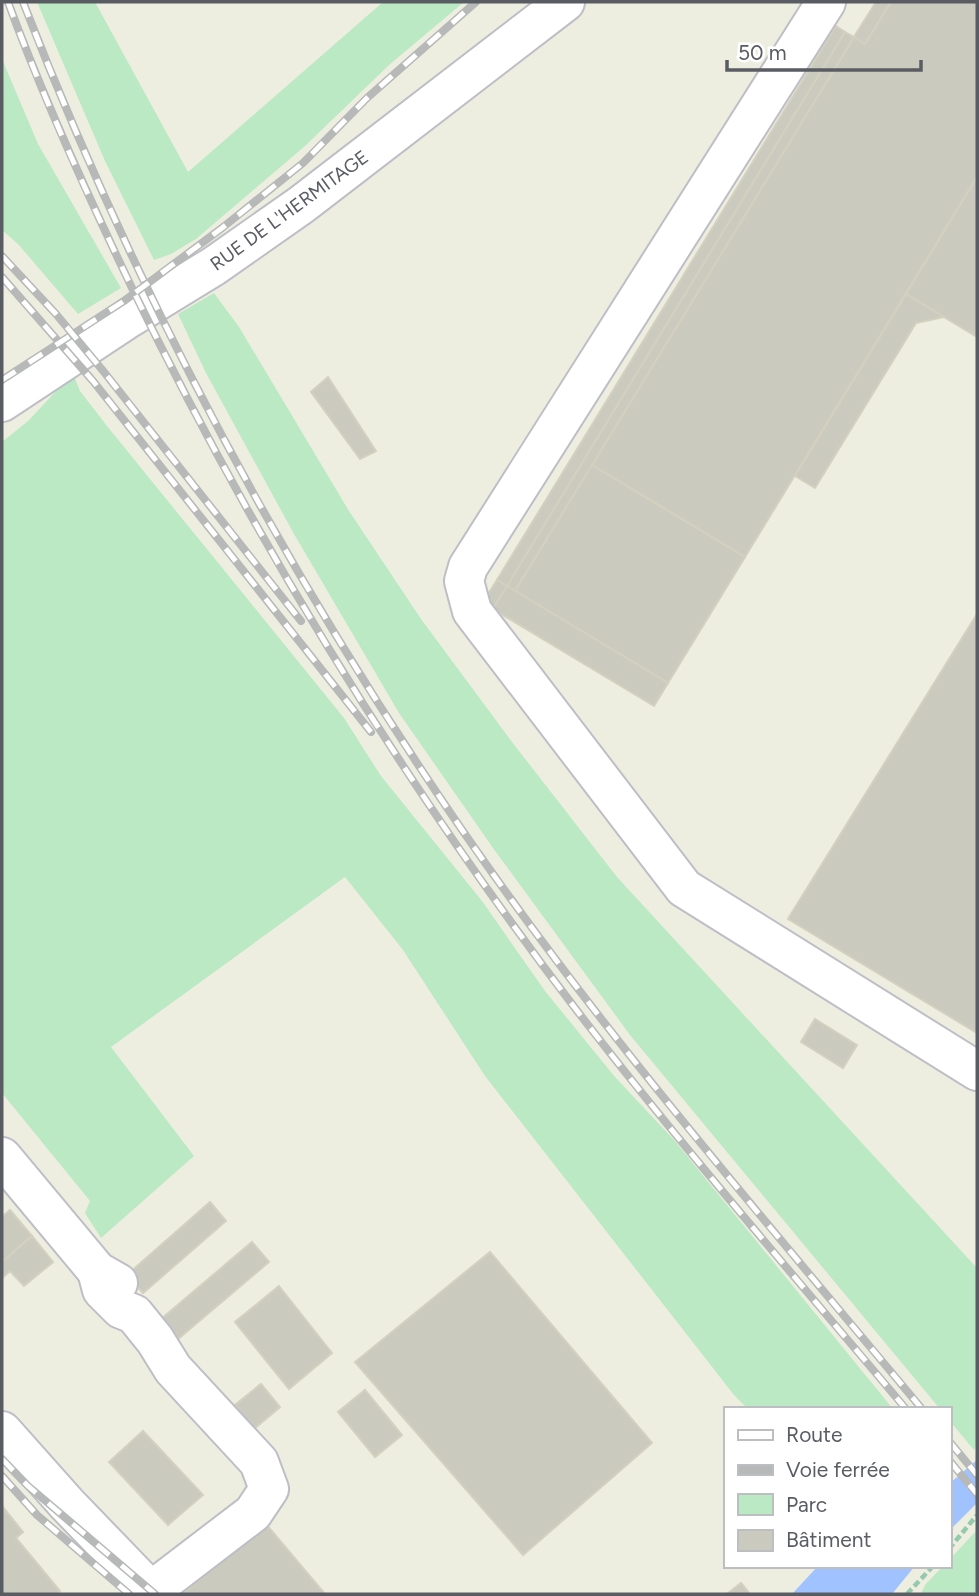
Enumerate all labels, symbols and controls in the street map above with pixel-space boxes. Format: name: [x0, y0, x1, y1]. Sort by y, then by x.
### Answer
scale bar: [727, 28, 921, 72]
text: 50 m: [738, 40, 787, 65]
street label: RUE DE L'HERMITAGE: [206, 145, 373, 276]
legend: [724, 1407, 951, 1568]
text: Route: [786, 1422, 842, 1447]
text: Voie ferrée: [786, 1457, 890, 1482]
text: Parc: [786, 1492, 827, 1517]
text: Bâtiment: [786, 1527, 871, 1552]

